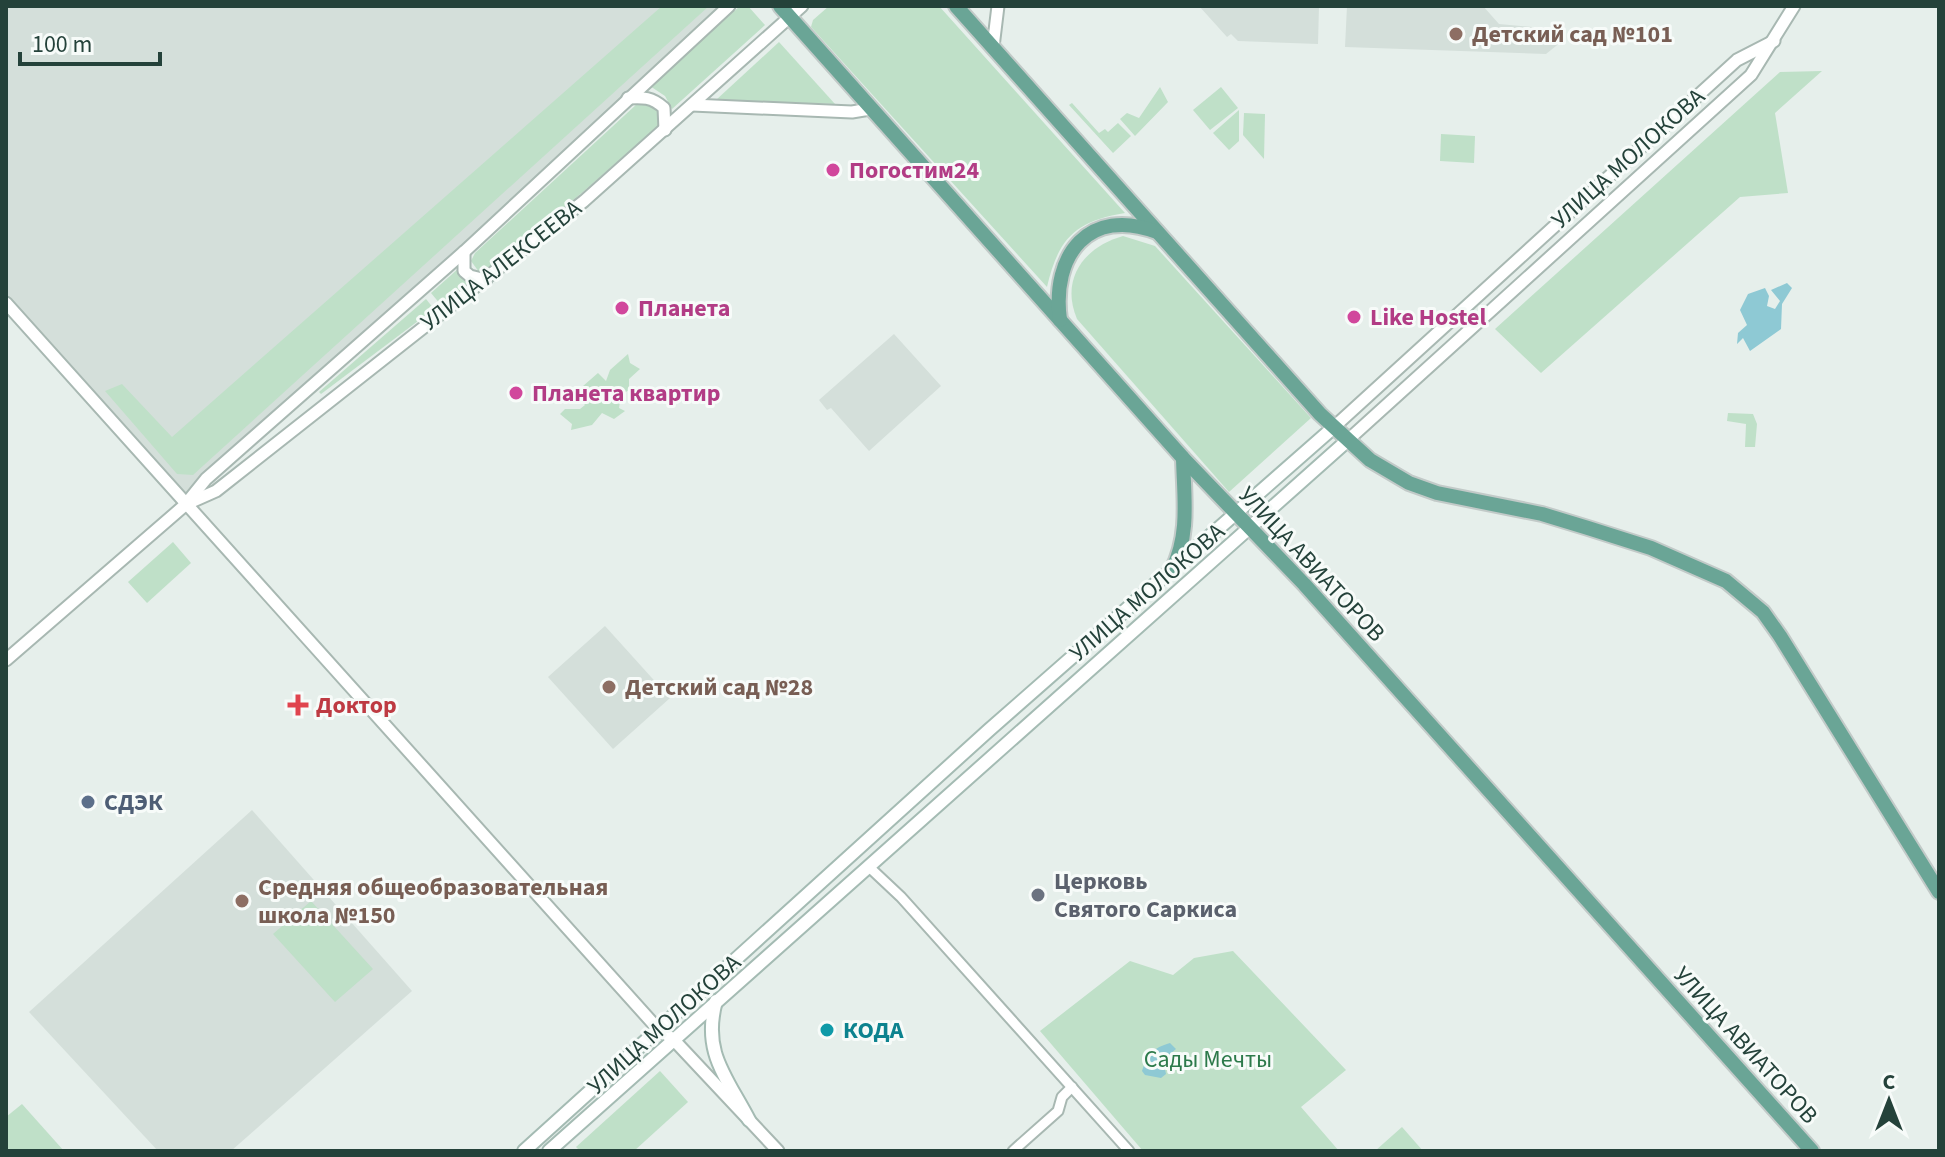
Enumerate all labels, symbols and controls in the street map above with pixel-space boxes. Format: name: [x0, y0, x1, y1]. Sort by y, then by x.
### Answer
scale bar: [20, 16, 160, 66]
place label: Детский сад №101: [1472, 17, 1673, 52]
marker: Детский сад №101: [1447, 25, 1465, 43]
text: 100 m: [32, 27, 92, 62]
street label: УЛИЦА МОЛОКОВА: [1544, 80, 1713, 237]
place label: Погостим24: [849, 153, 979, 188]
marker: Погостим24: [824, 161, 842, 179]
street label: УЛИЦА АЛЕКСЕЕВА: [413, 191, 589, 339]
place label: Планета: [638, 291, 730, 326]
marker: Планета: [613, 299, 631, 317]
place label: Like Hostel: [1370, 300, 1486, 335]
marker: Like Hostel: [1345, 308, 1363, 326]
place label: Планета квартир: [532, 376, 720, 411]
marker: Планета квартир: [507, 384, 525, 402]
street label: УЛИЦА АВИАТОРОВ: [1230, 479, 1393, 650]
street label: УЛИЦА МОЛОКОВА: [1062, 515, 1233, 670]
place label: Детский сад №28: [625, 670, 813, 705]
marker: Детский сад №28: [600, 678, 618, 696]
place label: Доктор: [316, 688, 397, 723]
marker: Доктор: [287, 694, 309, 716]
place label: СДЭК: [104, 785, 163, 820]
marker: СДЭК: [79, 793, 97, 811]
place label: Церковь Святого Саркиса: [1054, 864, 1237, 927]
place label: Средняя общеобразовательная школа №150: [258, 870, 608, 933]
marker: Церковь Святого Саркиса: [1029, 886, 1047, 904]
marker: Средняя общеобразовательная школа №150: [233, 892, 251, 910]
street label: УЛИЦА МОЛОКОВА: [580, 946, 749, 1103]
street label: УЛИЦА АВИАТОРОВ: [1665, 959, 1826, 1132]
place label: КОДА: [843, 1013, 904, 1048]
marker: КОДА: [818, 1021, 836, 1039]
park label: Сады Мечты: [1144, 1042, 1272, 1077]
north arrow: [1849, 1061, 1929, 1141]
text: С: [1883, 1066, 1896, 1098]

